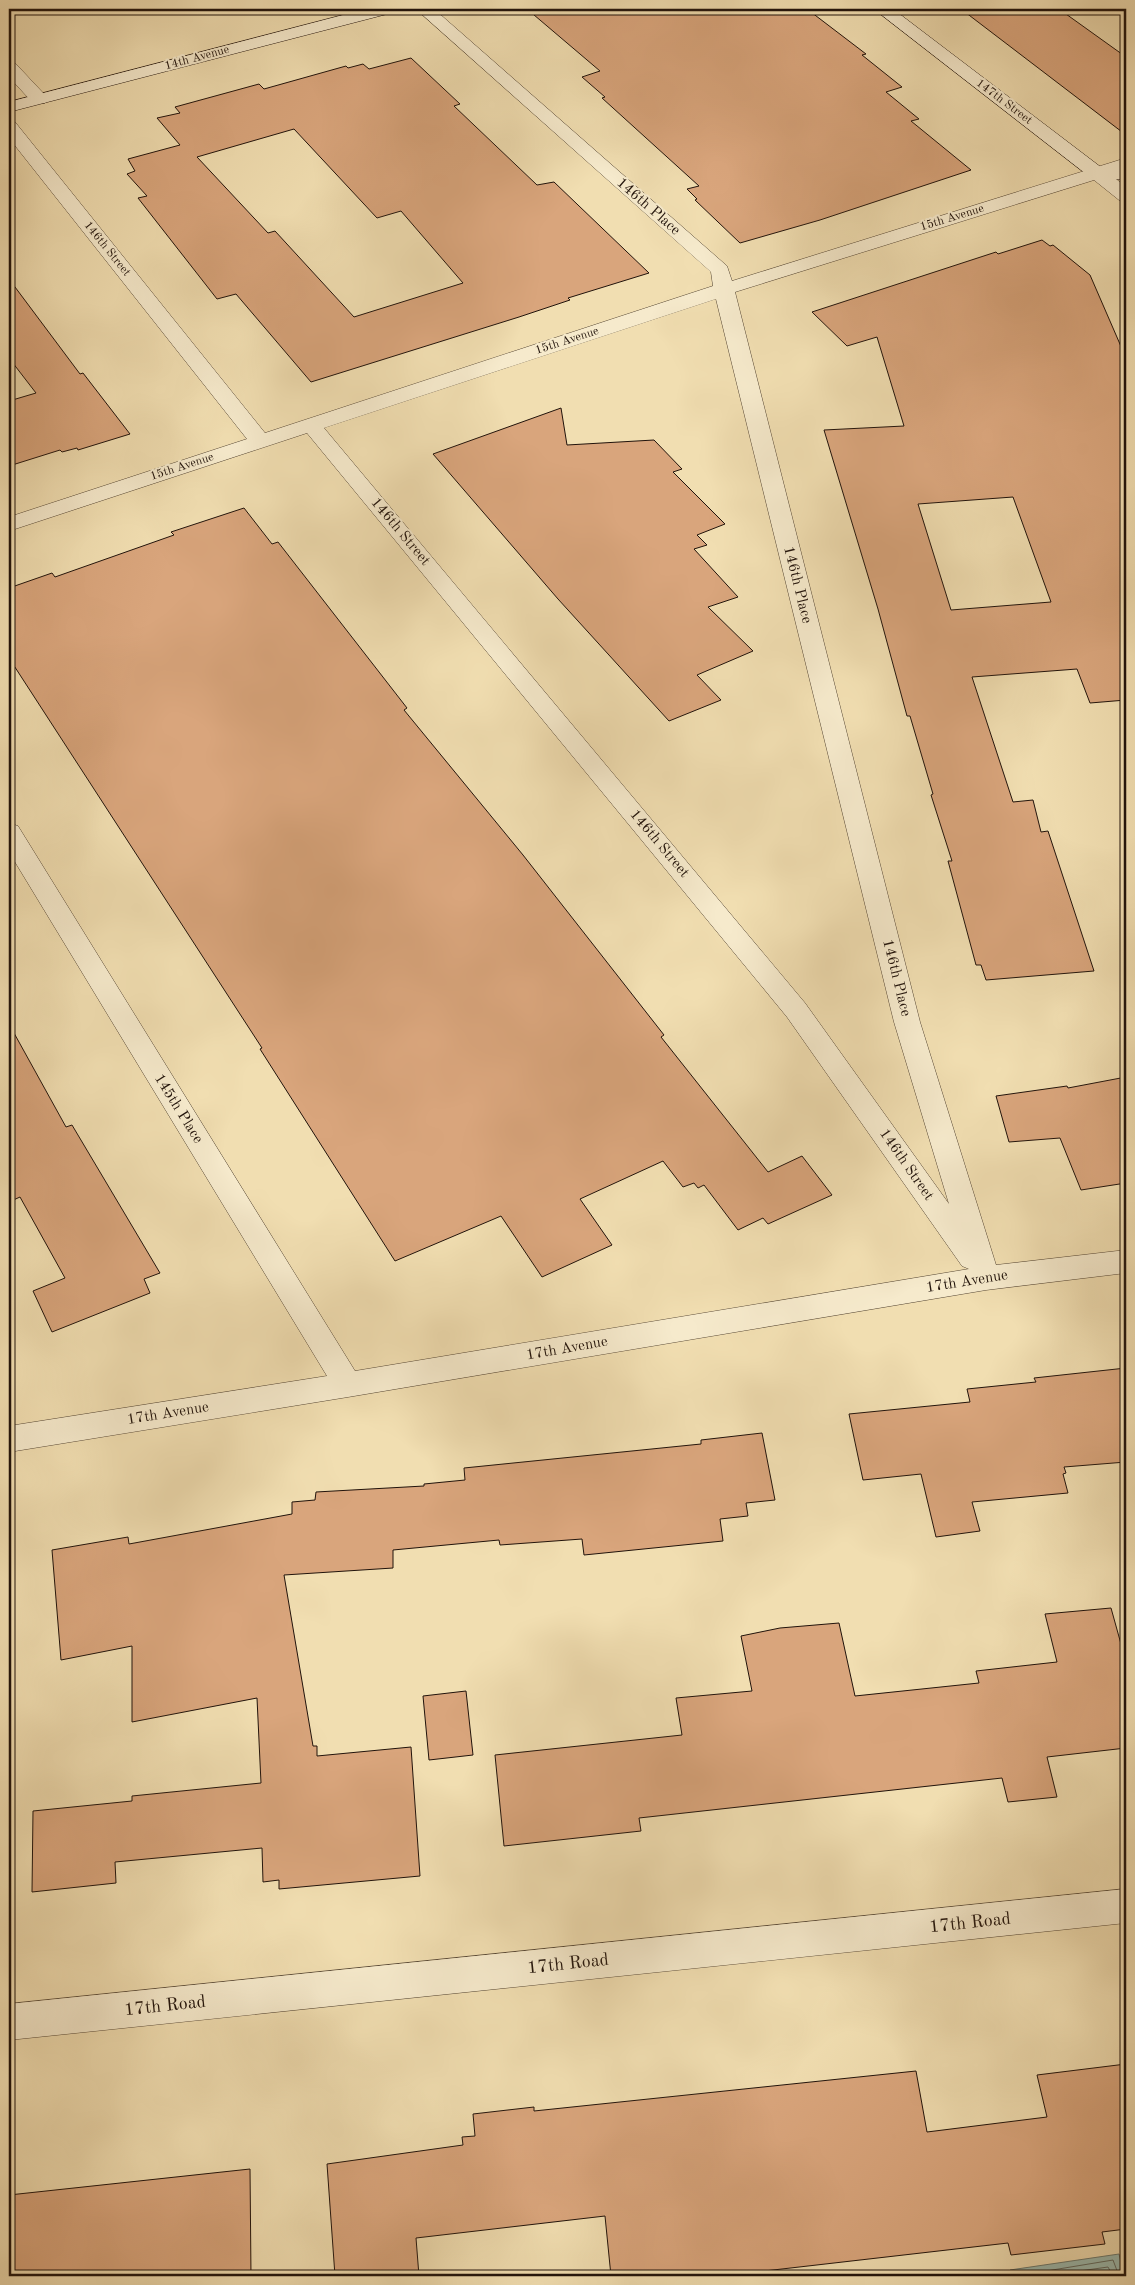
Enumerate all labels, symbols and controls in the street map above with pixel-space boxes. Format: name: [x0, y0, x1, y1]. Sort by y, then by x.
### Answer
street label: 14th Avenue: [164, 44, 231, 72]
street label: 147th Street: [974, 77, 1034, 127]
street label: 146th Place: [613, 175, 683, 239]
street label: 15th Avenue: [918, 202, 986, 233]
street label: 146th Street: [81, 219, 133, 279]
street label: 15th Avenue: [533, 324, 601, 357]
street label: 15th Avenue: [148, 450, 216, 483]
street label: 146th Street: [367, 495, 433, 569]
street label: 146th Place: [780, 545, 814, 625]
street label: 146th Street: [626, 807, 692, 881]
street label: 146th Place: [879, 938, 913, 1018]
street label: 145th Place: [151, 1072, 205, 1146]
street label: 146th Street: [876, 1127, 936, 1203]
street label: 17th Avenue: [925, 1268, 1009, 1296]
street label: 17th Avenue: [525, 1334, 609, 1364]
street label: 17th Avenue: [126, 1400, 210, 1428]
street label: 17th Road: [928, 1910, 1012, 1936]
street label: 17th Road: [526, 1951, 610, 1977]
street label: 17th Road: [123, 1993, 207, 2019]

